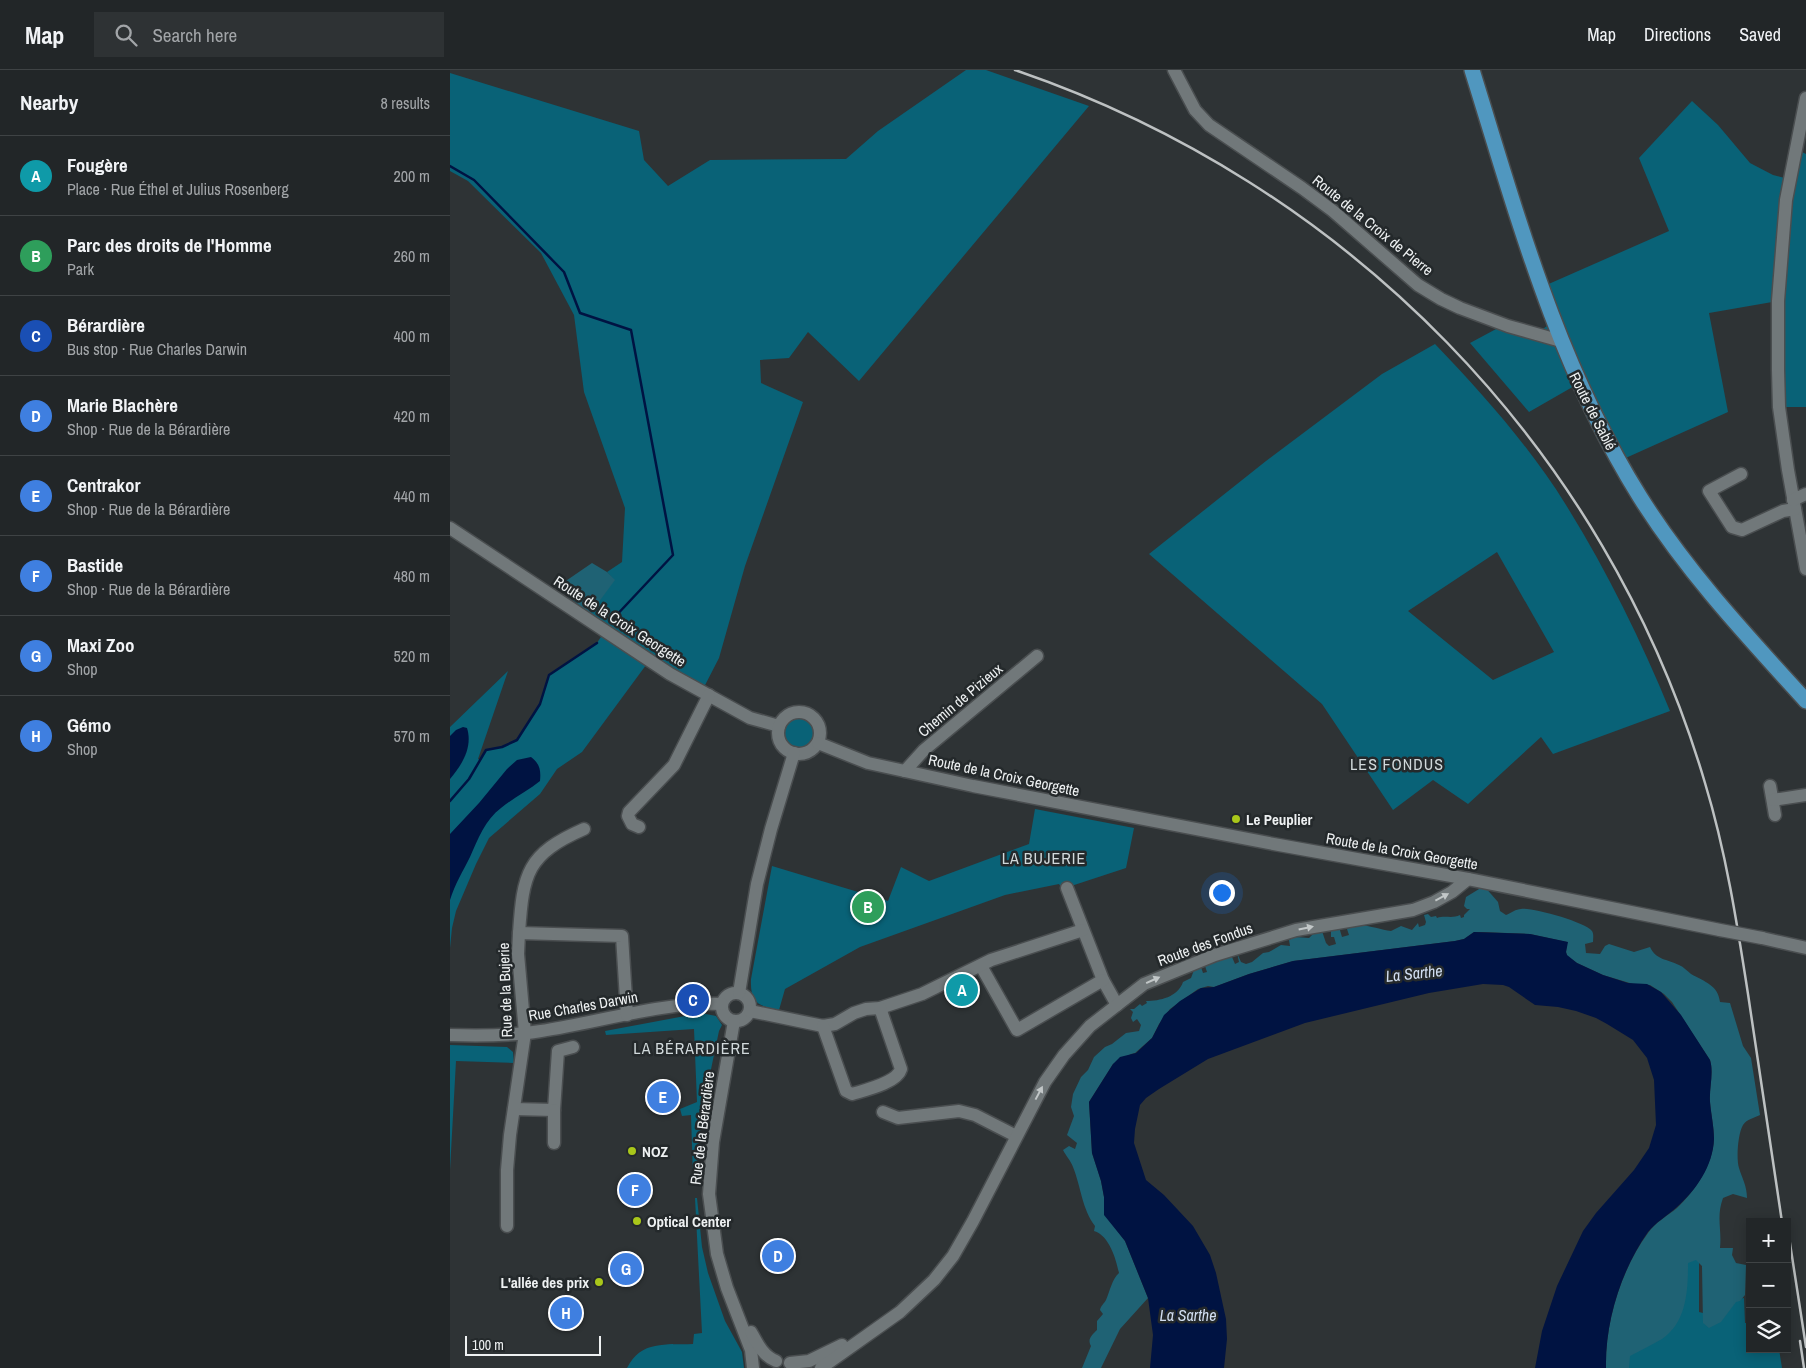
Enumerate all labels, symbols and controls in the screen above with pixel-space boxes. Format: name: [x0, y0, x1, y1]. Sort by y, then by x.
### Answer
search box: [94, 12, 444, 57]
text: Map: [25, 19, 64, 51]
icon: search: [112, 21, 140, 49]
text: Search here: [152, 22, 237, 48]
text: Map: [1587, 22, 1616, 47]
text: Directions: [1644, 22, 1711, 47]
text: Saved: [1739, 22, 1781, 47]
text: Nearby: [20, 88, 78, 117]
text: 8 results: [380, 92, 430, 114]
text: Fougère: [67, 152, 128, 178]
text: A: [31, 165, 41, 187]
text: 200 m: [394, 165, 430, 187]
street label: Route de la Croix de Pierre: [1308, 170, 1438, 280]
text: Place · Rue Éthel et Julius Rosenberg: [67, 178, 289, 200]
text: Parc des droits de l'Homme: [67, 232, 272, 258]
text: B: [31, 245, 41, 267]
text: 260 m: [394, 245, 430, 267]
text: Park: [67, 258, 94, 280]
text: Bérardière: [67, 312, 145, 338]
text: C: [31, 325, 41, 347]
text: 400 m: [394, 325, 430, 347]
text: Bus stop · Rue Charles Darwin: [67, 338, 247, 360]
street label: Route de Sablé: [1564, 368, 1622, 454]
text: Marie Blachère: [67, 392, 178, 418]
text: D: [31, 405, 41, 427]
text: 420 m: [394, 405, 430, 427]
text: Shop · Rue de la Bérardière: [67, 418, 230, 440]
text: Centrakor: [67, 472, 141, 498]
text: E: [32, 485, 40, 507]
text: 440 m: [394, 485, 430, 507]
text: Shop · Rue de la Bérardière: [67, 498, 230, 520]
text: Bastide: [67, 552, 123, 578]
text: F: [32, 565, 40, 587]
text: 480 m: [394, 565, 430, 587]
street label: Route de la Croix Georgette: [550, 570, 690, 672]
text: Shop · Rue de la Bérardière: [67, 578, 230, 600]
text: Maxi Zoo: [67, 632, 135, 658]
text: G: [31, 645, 41, 667]
text: 520 m: [394, 645, 430, 667]
text: Shop: [67, 658, 98, 680]
street label: Chemin de Pizieux: [913, 658, 1007, 742]
text: Gémo: [67, 712, 111, 738]
text: H: [31, 725, 41, 747]
text: 570 m: [394, 725, 430, 747]
text: Shop: [67, 738, 98, 760]
street label: Route de la Croix Georgette: [927, 749, 1082, 801]
district label: LES FONDUS: [1350, 753, 1444, 775]
place label: Le Peuplier: [1246, 809, 1313, 830]
marker: Le Peuplier: [1230, 813, 1242, 825]
street label: Route de la Croix Georgette: [1324, 827, 1480, 875]
district label: LA BUJERIE: [1002, 847, 1086, 869]
your location: [1209, 880, 1235, 906]
pin: B: [852, 888, 884, 926]
one-way arrow: [1435, 893, 1450, 901]
street label: Route des Fondus: [1154, 917, 1256, 971]
one-way arrow: [1299, 924, 1314, 932]
street label: Rue de la Bujerie: [493, 942, 517, 1038]
water label: La Sarthe: [1385, 959, 1443, 987]
pin: A: [946, 971, 978, 1009]
one-way arrow: [1146, 976, 1160, 984]
pin: C: [677, 981, 709, 1019]
street label: Rue Charles Darwin: [527, 986, 639, 1026]
district label: LA BÉRARDIÈRE: [633, 1037, 751, 1059]
street label: Rue de la Bérardière: [685, 1070, 719, 1186]
pin: E: [647, 1078, 679, 1116]
one-way arrow: [1035, 1085, 1043, 1100]
place label: NOZ: [642, 1141, 668, 1162]
marker: NOZ: [626, 1145, 638, 1157]
pin: F: [619, 1171, 651, 1209]
place label: Optical Center: [647, 1211, 731, 1232]
marker: Optical Center: [631, 1215, 643, 1227]
map controls: [1746, 1218, 1791, 1353]
button: +: [1746, 1218, 1791, 1263]
pin: D: [762, 1237, 794, 1275]
pin: G: [610, 1250, 642, 1288]
button: −: [1746, 1263, 1791, 1308]
place label: L'allée des prix: [501, 1272, 589, 1293]
marker: L'allée des prix: [593, 1276, 605, 1288]
pin: H: [550, 1294, 582, 1332]
water label: La Sarthe: [1160, 1304, 1216, 1326]
button: layers: [1746, 1308, 1791, 1353]
scale bar: [465, 1333, 601, 1356]
text: 100 m: [472, 1336, 504, 1354]

